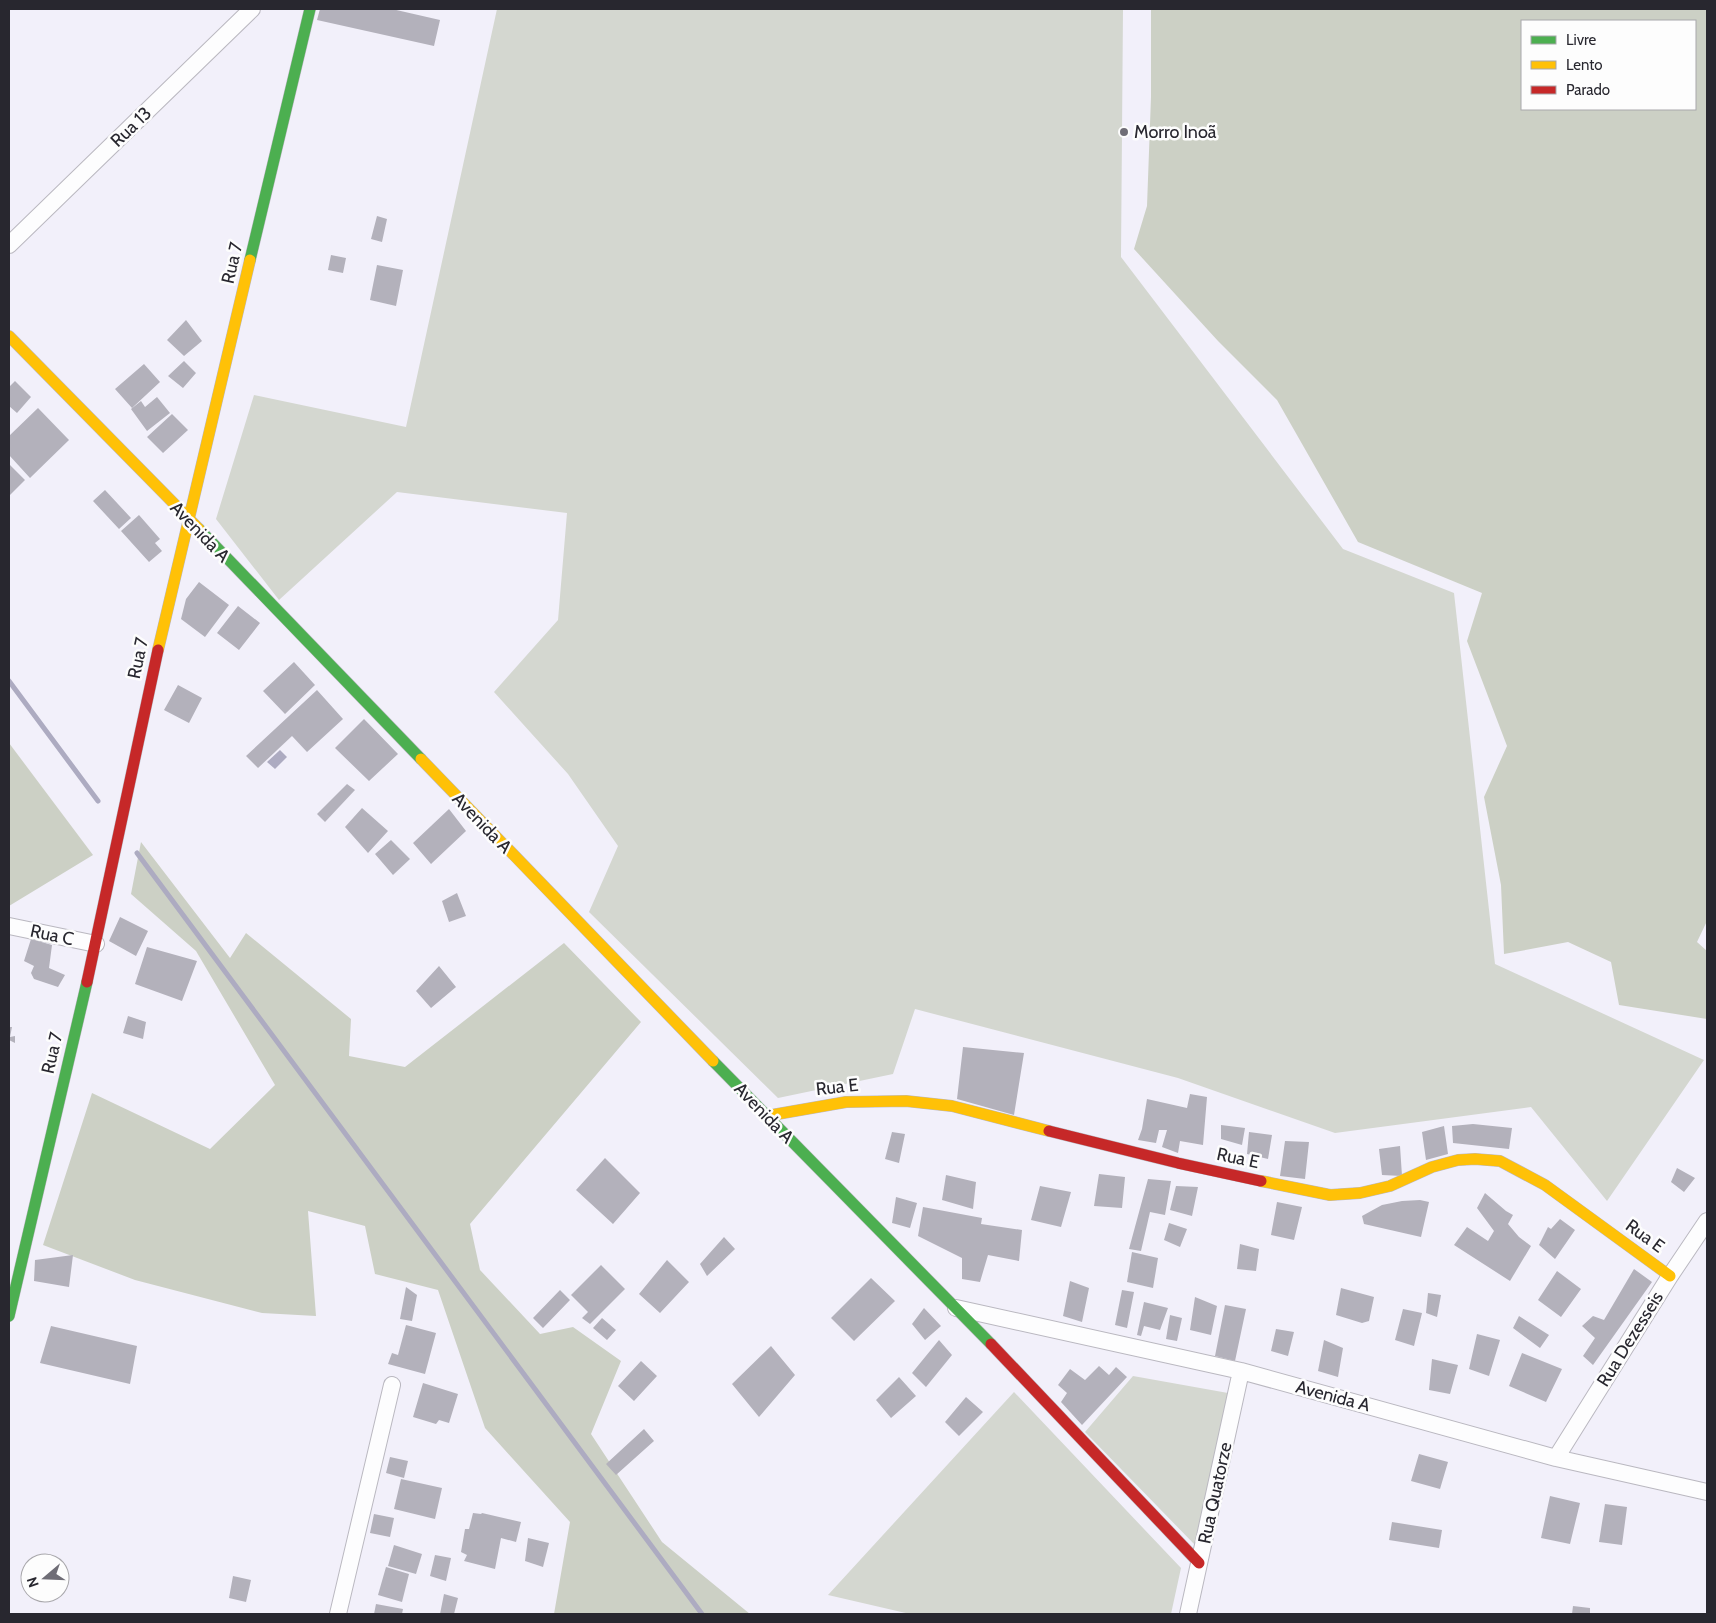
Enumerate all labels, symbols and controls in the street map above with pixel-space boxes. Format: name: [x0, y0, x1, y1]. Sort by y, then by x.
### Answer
legend: [1521, 20, 1696, 110]
text: Livre: [1566, 31, 1597, 49]
text: Lento: [1566, 56, 1603, 74]
text: Parado: [1566, 81, 1610, 99]
street label: Rua 13: [106, 102, 156, 152]
place label: Morro Inoã: [1134, 121, 1217, 143]
marker: Morro Inoã: [1118, 126, 1130, 138]
street label: Rua 7: [217, 240, 247, 286]
street label: Avenida A: [166, 497, 234, 567]
street label: Rua 7: [123, 635, 153, 681]
street label: Avenida A: [448, 788, 516, 858]
street label: Rua C: [28, 920, 76, 950]
street label: Rua 7: [37, 1030, 67, 1076]
street label: Rua E: [815, 1074, 859, 1100]
street label: Avenida A: [730, 1078, 798, 1148]
street label: Rua E: [1215, 1143, 1261, 1173]
street label: Rua E: [1621, 1215, 1669, 1257]
street label: Rua Dezesseis: [1592, 1287, 1668, 1391]
street label: Avenida A: [1293, 1376, 1373, 1416]
street label: Rua Quatorze: [1193, 1440, 1237, 1546]
north arrow: [20, 1553, 70, 1603]
text: N: [23, 1575, 43, 1590]

